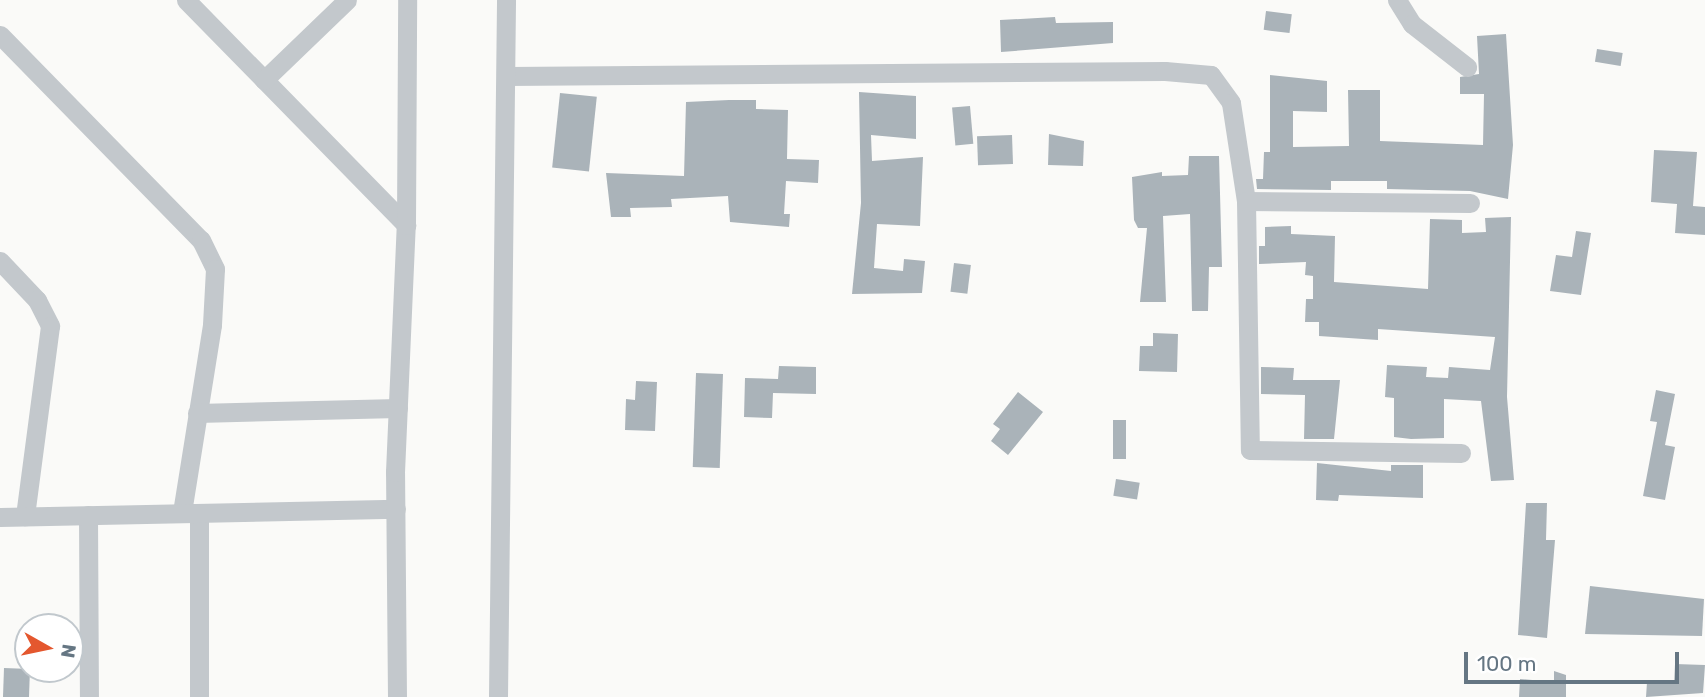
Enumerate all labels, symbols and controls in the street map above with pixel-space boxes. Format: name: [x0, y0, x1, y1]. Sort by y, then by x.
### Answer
north arrow: [14, 613, 84, 683]
scale bar: [1467, 638, 1682, 682]
text: N: [56, 642, 81, 660]
text: 100 m: [1477, 651, 1536, 676]

